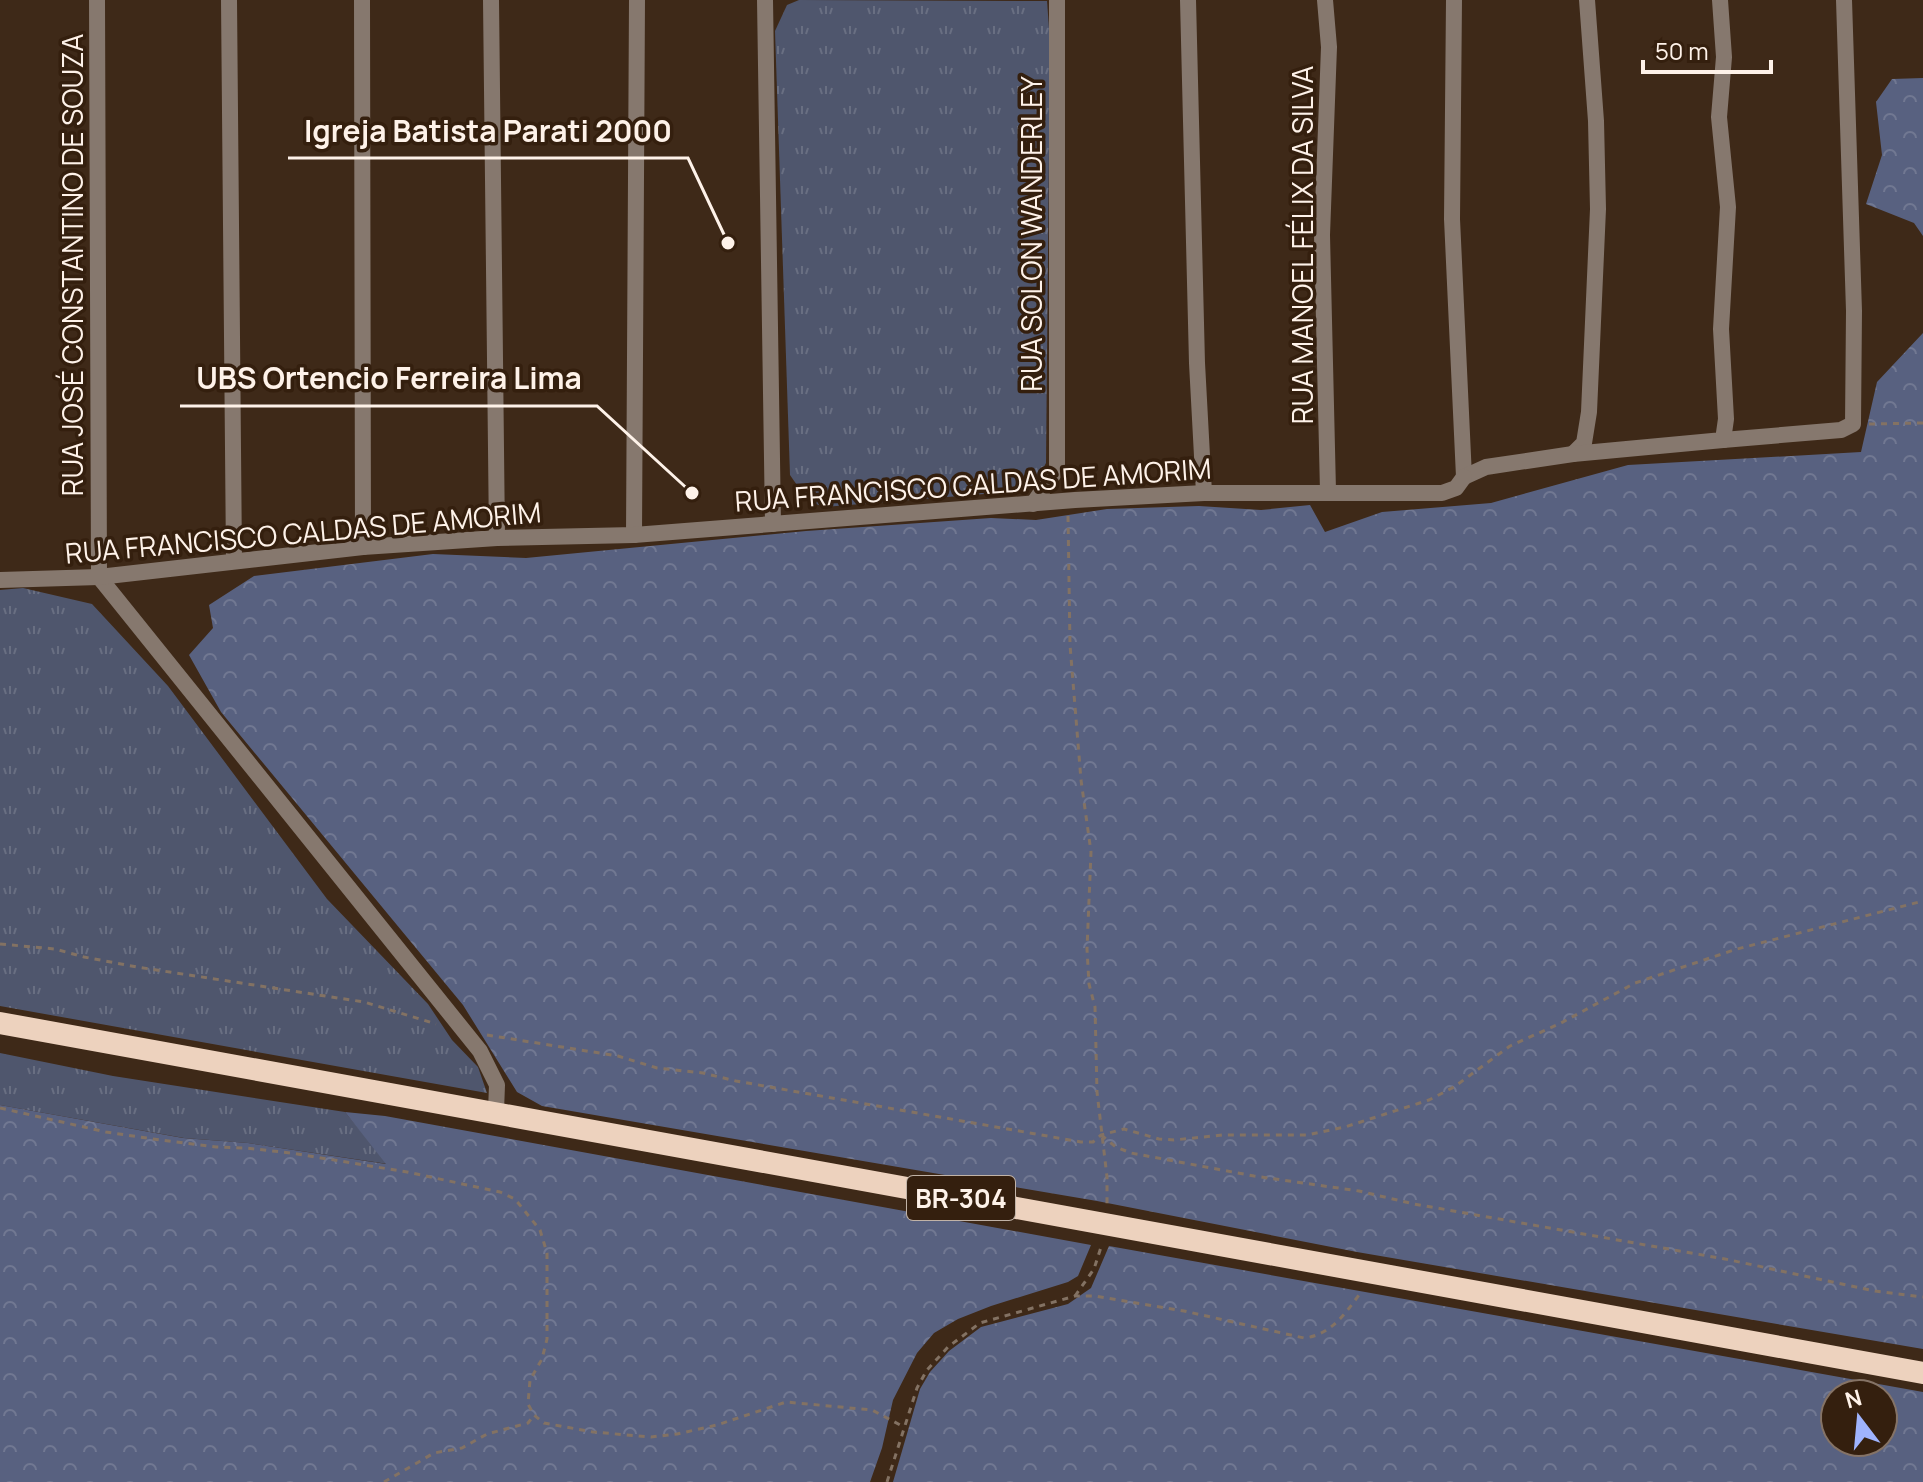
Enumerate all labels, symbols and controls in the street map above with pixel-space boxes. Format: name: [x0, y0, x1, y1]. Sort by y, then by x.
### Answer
scale bar: [1643, 24, 1771, 74]
street label: RUA JOSÉ CONSTANTINO DE SOUZA: [53, 34, 91, 496]
text: 50 m: [1655, 34, 1709, 67]
street label: RUA MANOEL FÉLIX DA SILVA: [1283, 65, 1321, 424]
street label: RUA SOLON WANDERLEY: [1012, 76, 1050, 392]
callout: Igreja Batista Parati 2000: [288, 104, 688, 158]
text: Igreja Batista Parati 2000: [304, 110, 672, 151]
callout: UBS Ortencio Ferreira Lima: [180, 352, 597, 406]
text: UBS Ortencio Ferreira Lima: [196, 357, 582, 398]
street label: RUA FRANCISCO CALDAS DE AMORIM: [733, 448, 1213, 520]
street label: RUA FRANCISCO CALDAS DE AMORIM: [63, 492, 543, 572]
road number: BR-304: [907, 1176, 1015, 1220]
north arrow: [1819, 1378, 1899, 1458]
text: N: [1842, 1382, 1865, 1415]

